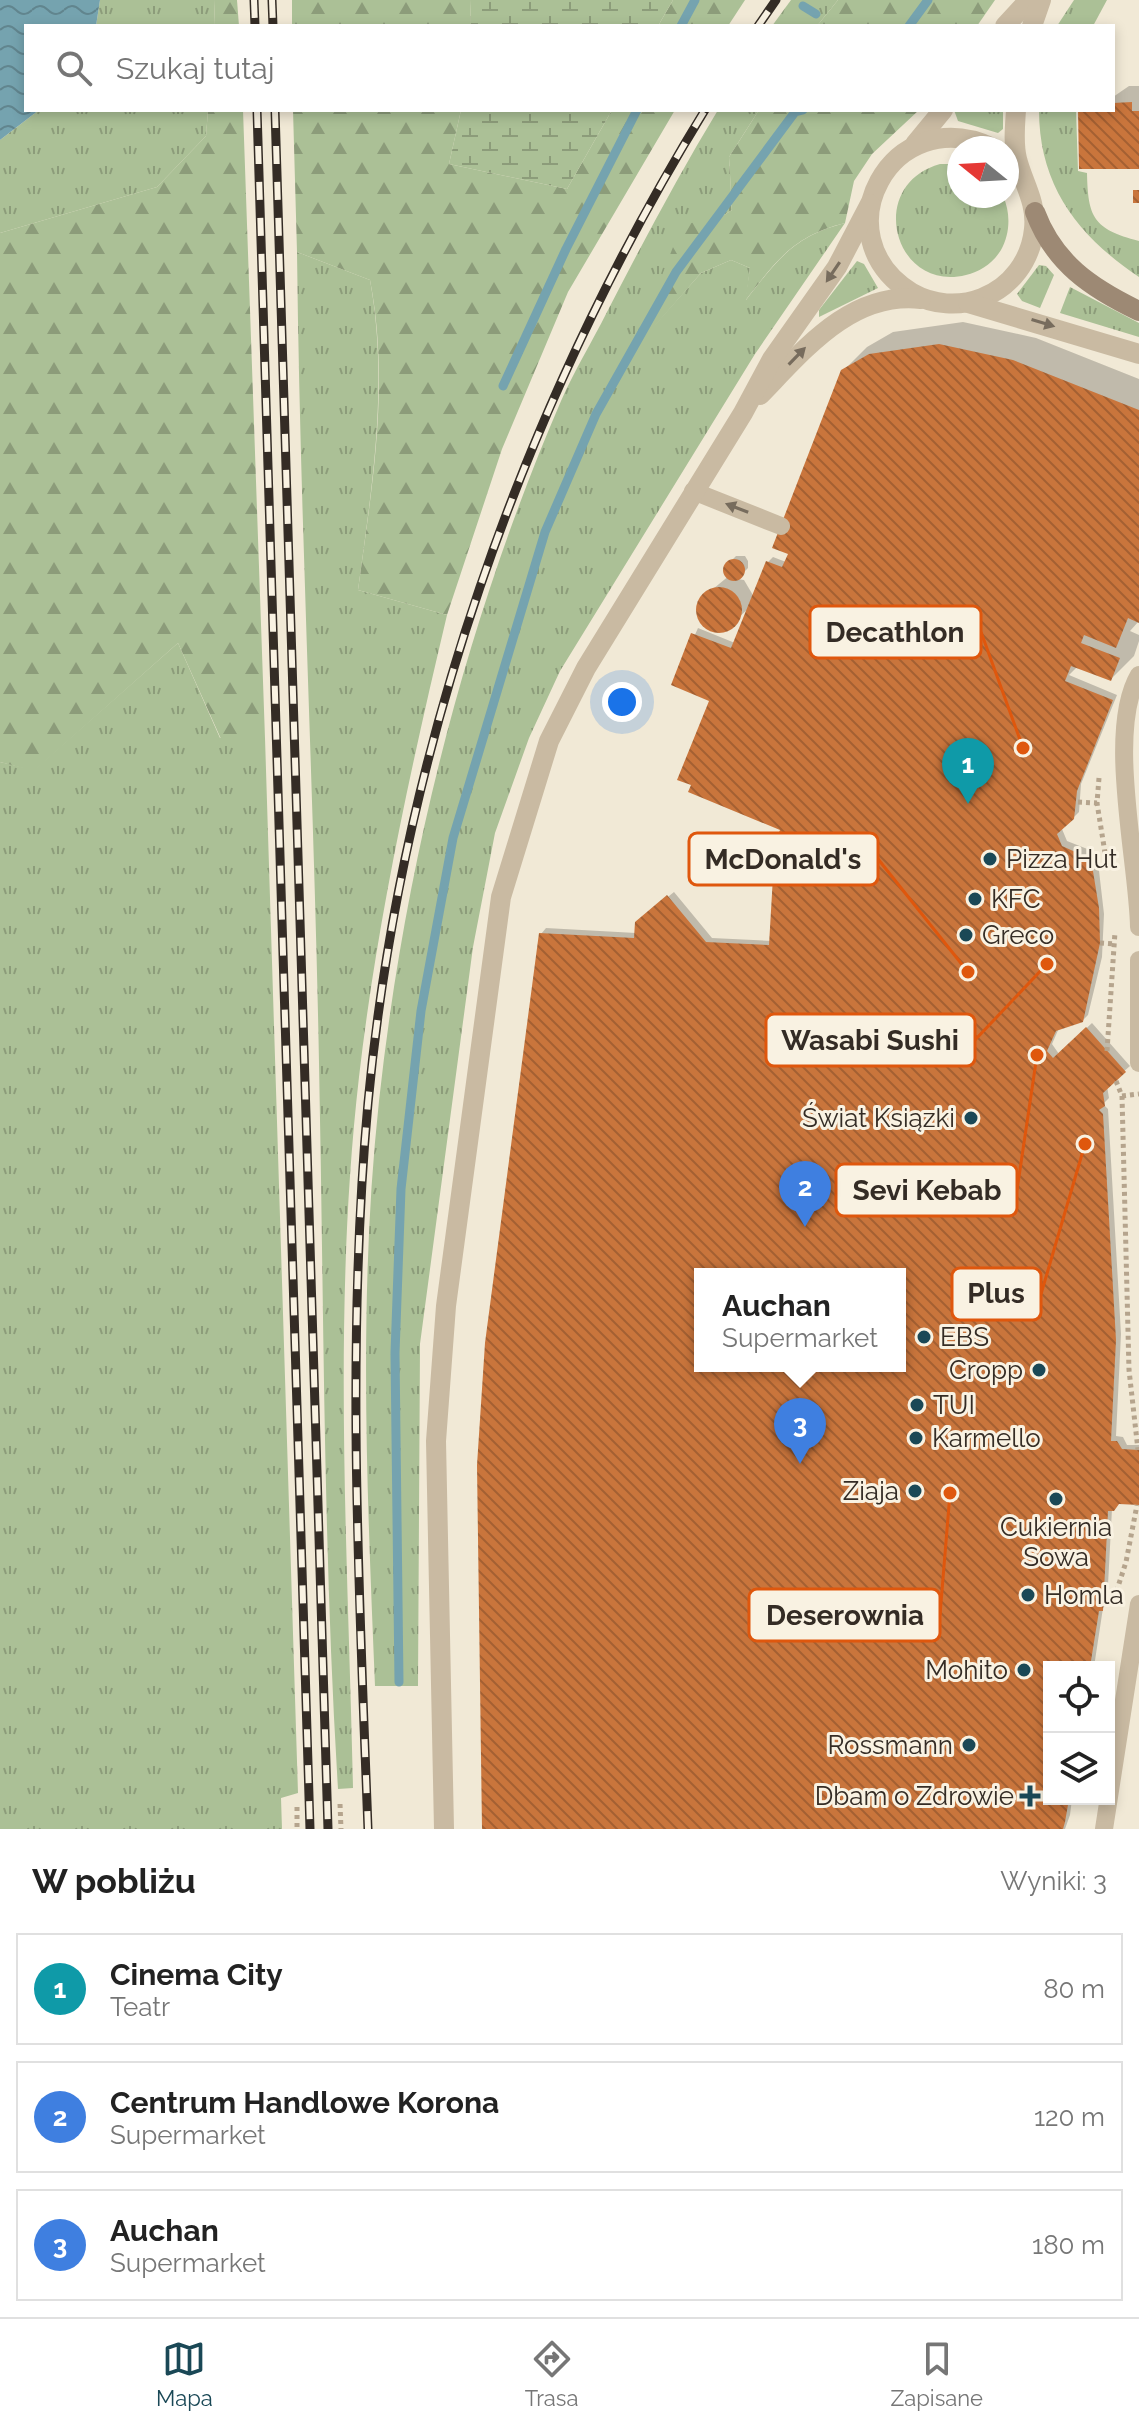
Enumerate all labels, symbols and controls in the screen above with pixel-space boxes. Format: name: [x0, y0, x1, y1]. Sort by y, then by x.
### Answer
search box: [24, 24, 1115, 112]
icon: search: [52, 46, 96, 90]
text: Szukaj tutaj: [116, 51, 274, 86]
north arrow: [947, 136, 1019, 208]
one-way arrow: [826, 262, 841, 283]
one-way arrow: [1031, 318, 1055, 330]
one-way arrow: [788, 347, 806, 366]
one-way arrow: [725, 501, 749, 514]
callout: Decathlon: [810, 606, 981, 658]
text: Decathlon: [826, 616, 964, 649]
your location: [602, 682, 642, 722]
pin: 1: [942, 738, 994, 804]
callout: McDonald's: [689, 833, 878, 885]
text: McDonald's: [705, 843, 861, 876]
place label: Pizza Hut: [1006, 844, 1118, 874]
marker: Pizza Hut: [981, 850, 999, 868]
place label: KFC: [991, 884, 1041, 914]
marker: KFC: [966, 890, 984, 908]
place label: Greco: [982, 920, 1054, 950]
marker: Greco: [957, 926, 975, 944]
callout: Wasabi Sushi: [766, 1014, 975, 1066]
text: Wasabi Sushi: [781, 1024, 959, 1057]
place label: Świat Ksiązki: [802, 1102, 955, 1133]
marker: Świat Ksiązki: [962, 1109, 980, 1127]
pin: 2: [779, 1161, 831, 1227]
callout: Sevi Kebab: [836, 1164, 1017, 1216]
text: Sevi Kebab: [853, 1174, 1001, 1207]
popup: [694, 1268, 906, 1372]
callout: Plus: [952, 1268, 1041, 1320]
text: Plus: [967, 1277, 1025, 1310]
text: Auchan: [722, 1288, 831, 1323]
place label: EBS: [940, 1322, 989, 1352]
text: Supermarket: [722, 1323, 878, 1353]
marker: EBS: [915, 1328, 933, 1346]
place label: Cropp: [949, 1355, 1023, 1385]
marker: Cropp: [1030, 1361, 1048, 1379]
place label: TUI: [933, 1390, 975, 1420]
marker: TUI: [908, 1396, 926, 1414]
pin: 3: [774, 1398, 826, 1464]
place label: Karmello: [932, 1423, 1041, 1453]
marker: Karmello: [907, 1429, 925, 1447]
place label: Ziaja: [843, 1476, 899, 1506]
marker: Ziaja: [906, 1482, 924, 1500]
marker: Cukiernia Sowa: [1047, 1490, 1065, 1508]
place label: Cukiernia Sowa: [1000, 1512, 1112, 1572]
place label: Homla: [1044, 1580, 1124, 1610]
marker: Homla: [1019, 1586, 1037, 1604]
callout: Deserownia: [749, 1589, 940, 1641]
text: Deserownia: [766, 1599, 924, 1632]
place label: Mohito: [925, 1655, 1008, 1685]
marker: Mohito: [1015, 1661, 1033, 1679]
map controls: [1043, 1661, 1115, 1805]
button: locate: [1043, 1661, 1115, 1733]
place label: Rossmann: [827, 1730, 953, 1760]
button: layers: [1043, 1733, 1115, 1805]
marker: Rossmann: [960, 1736, 978, 1754]
place label: Dbam o Zdrowie: [815, 1781, 1014, 1811]
marker: Dbam o Zdrowie: [1021, 1787, 1039, 1805]
text: W pobliżu: [32, 1861, 196, 1901]
text: Wyniki: 3: [1000, 1866, 1107, 1896]
text: Cinema City: [110, 1957, 283, 1992]
text: 1: [54, 1974, 66, 2004]
text: 80 m: [1043, 1974, 1105, 2004]
text: Teatr: [110, 1992, 170, 2022]
text: Centrum Handlowe Korona: [110, 2085, 499, 2120]
text: 2: [53, 2102, 67, 2132]
text: 120 m: [1034, 2102, 1105, 2132]
text: Supermarket: [110, 2120, 266, 2150]
text: Auchan: [110, 2213, 219, 2248]
text: 3: [53, 2230, 67, 2260]
text: 180 m: [1032, 2230, 1105, 2260]
text: Supermarket: [110, 2248, 266, 2278]
tab: Mapa: [156, 2337, 213, 2411]
tab: Trasa: [525, 2337, 578, 2411]
tab: Zapisane: [890, 2337, 983, 2411]

